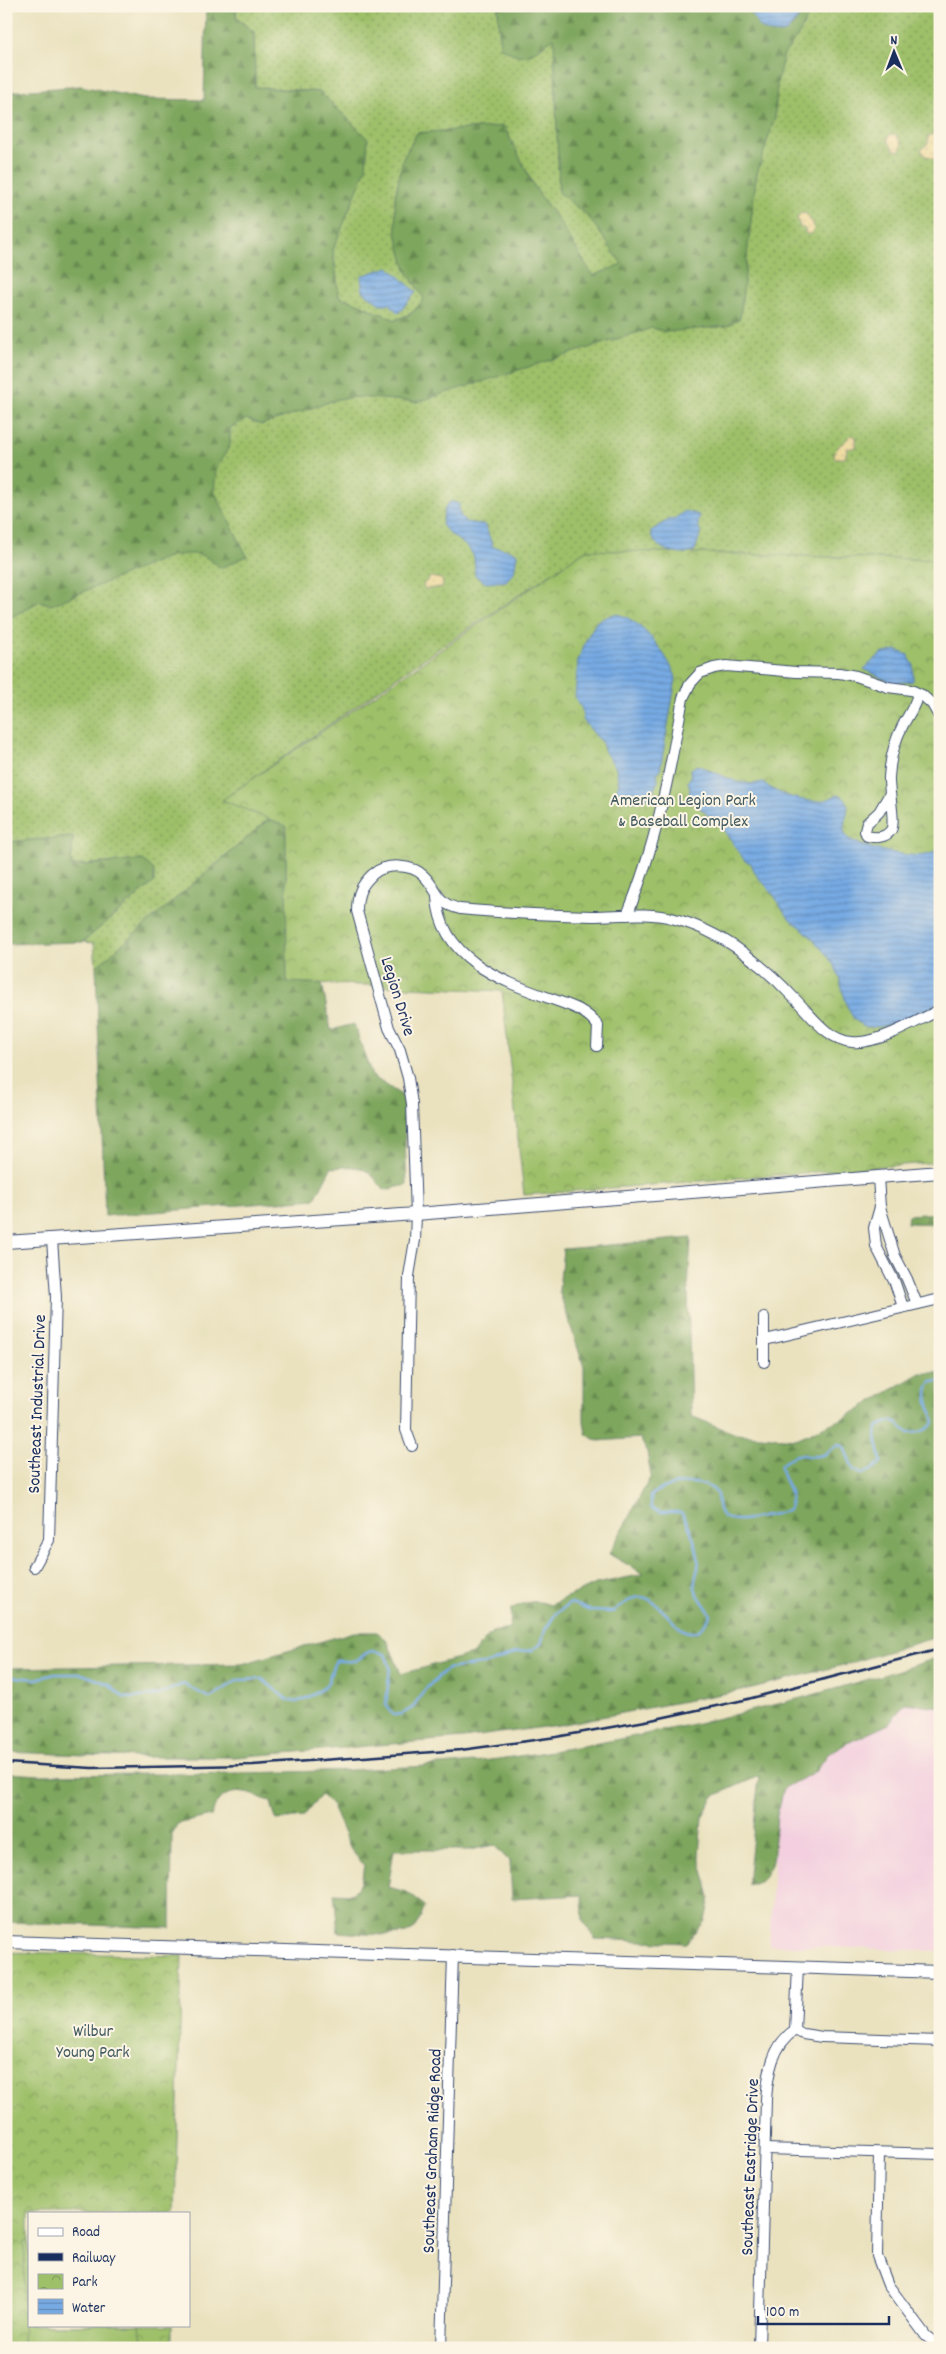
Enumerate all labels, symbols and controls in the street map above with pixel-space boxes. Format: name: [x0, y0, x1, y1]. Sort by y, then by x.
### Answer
north arrow: [868, 28, 918, 78]
text: N: [890, 31, 898, 51]
park label: American Legion Park & Baseball Complex: [610, 789, 756, 835]
street label: Legion Drive: [373, 954, 421, 1039]
street label: Southeast Industrial Drive: [23, 1314, 54, 1494]
park label: Wilbur Young Park: [56, 2020, 130, 2066]
street label: Southeast Graham Ridge Road: [417, 2048, 450, 2254]
street label: Southeast Eastridge Drive: [736, 2078, 767, 2256]
legend: [28, 2212, 190, 2326]
text: Road: [72, 2222, 100, 2244]
text: Railway: [72, 2248, 116, 2270]
text: Park: [72, 2272, 98, 2294]
scale bar: [758, 2294, 890, 2326]
text: Water: [72, 2298, 106, 2320]
text: 100 m: [766, 2302, 799, 2324]

